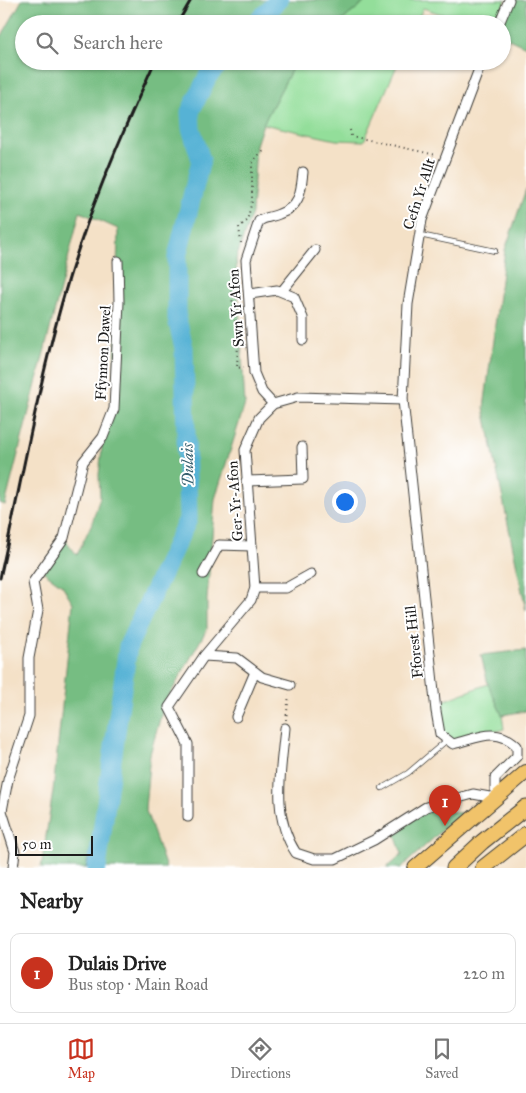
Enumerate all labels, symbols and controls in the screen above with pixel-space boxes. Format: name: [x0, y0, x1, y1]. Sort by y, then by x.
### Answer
search box: [15, 15, 511, 70]
icon: search: [33, 29, 61, 57]
text: Search here: [73, 31, 163, 54]
street label: Cefn Yr Allt: [399, 155, 439, 232]
street label: Swn Yr Afon: [224, 268, 248, 348]
street label: Ffynnon Dawel: [92, 304, 115, 401]
water label: Dulais: [178, 443, 197, 487]
street label: Ger-Yr-Afon: [223, 460, 247, 542]
your location: [332, 489, 358, 515]
street label: Fforest Hill: [401, 604, 427, 679]
pin: 1: [429, 785, 461, 826]
scale bar: [15, 833, 92, 856]
text: 50 m: [22, 836, 51, 853]
text: Nearby: [20, 888, 83, 914]
text: Dulais Drive: [68, 952, 166, 975]
text: 1: [34, 964, 40, 983]
text: 220 m: [463, 964, 505, 983]
text: Bus stop · Main Road: [68, 975, 208, 994]
tab: Map: [67, 1035, 95, 1082]
tab: Directions: [230, 1035, 291, 1082]
tab: Saved: [425, 1035, 459, 1082]

